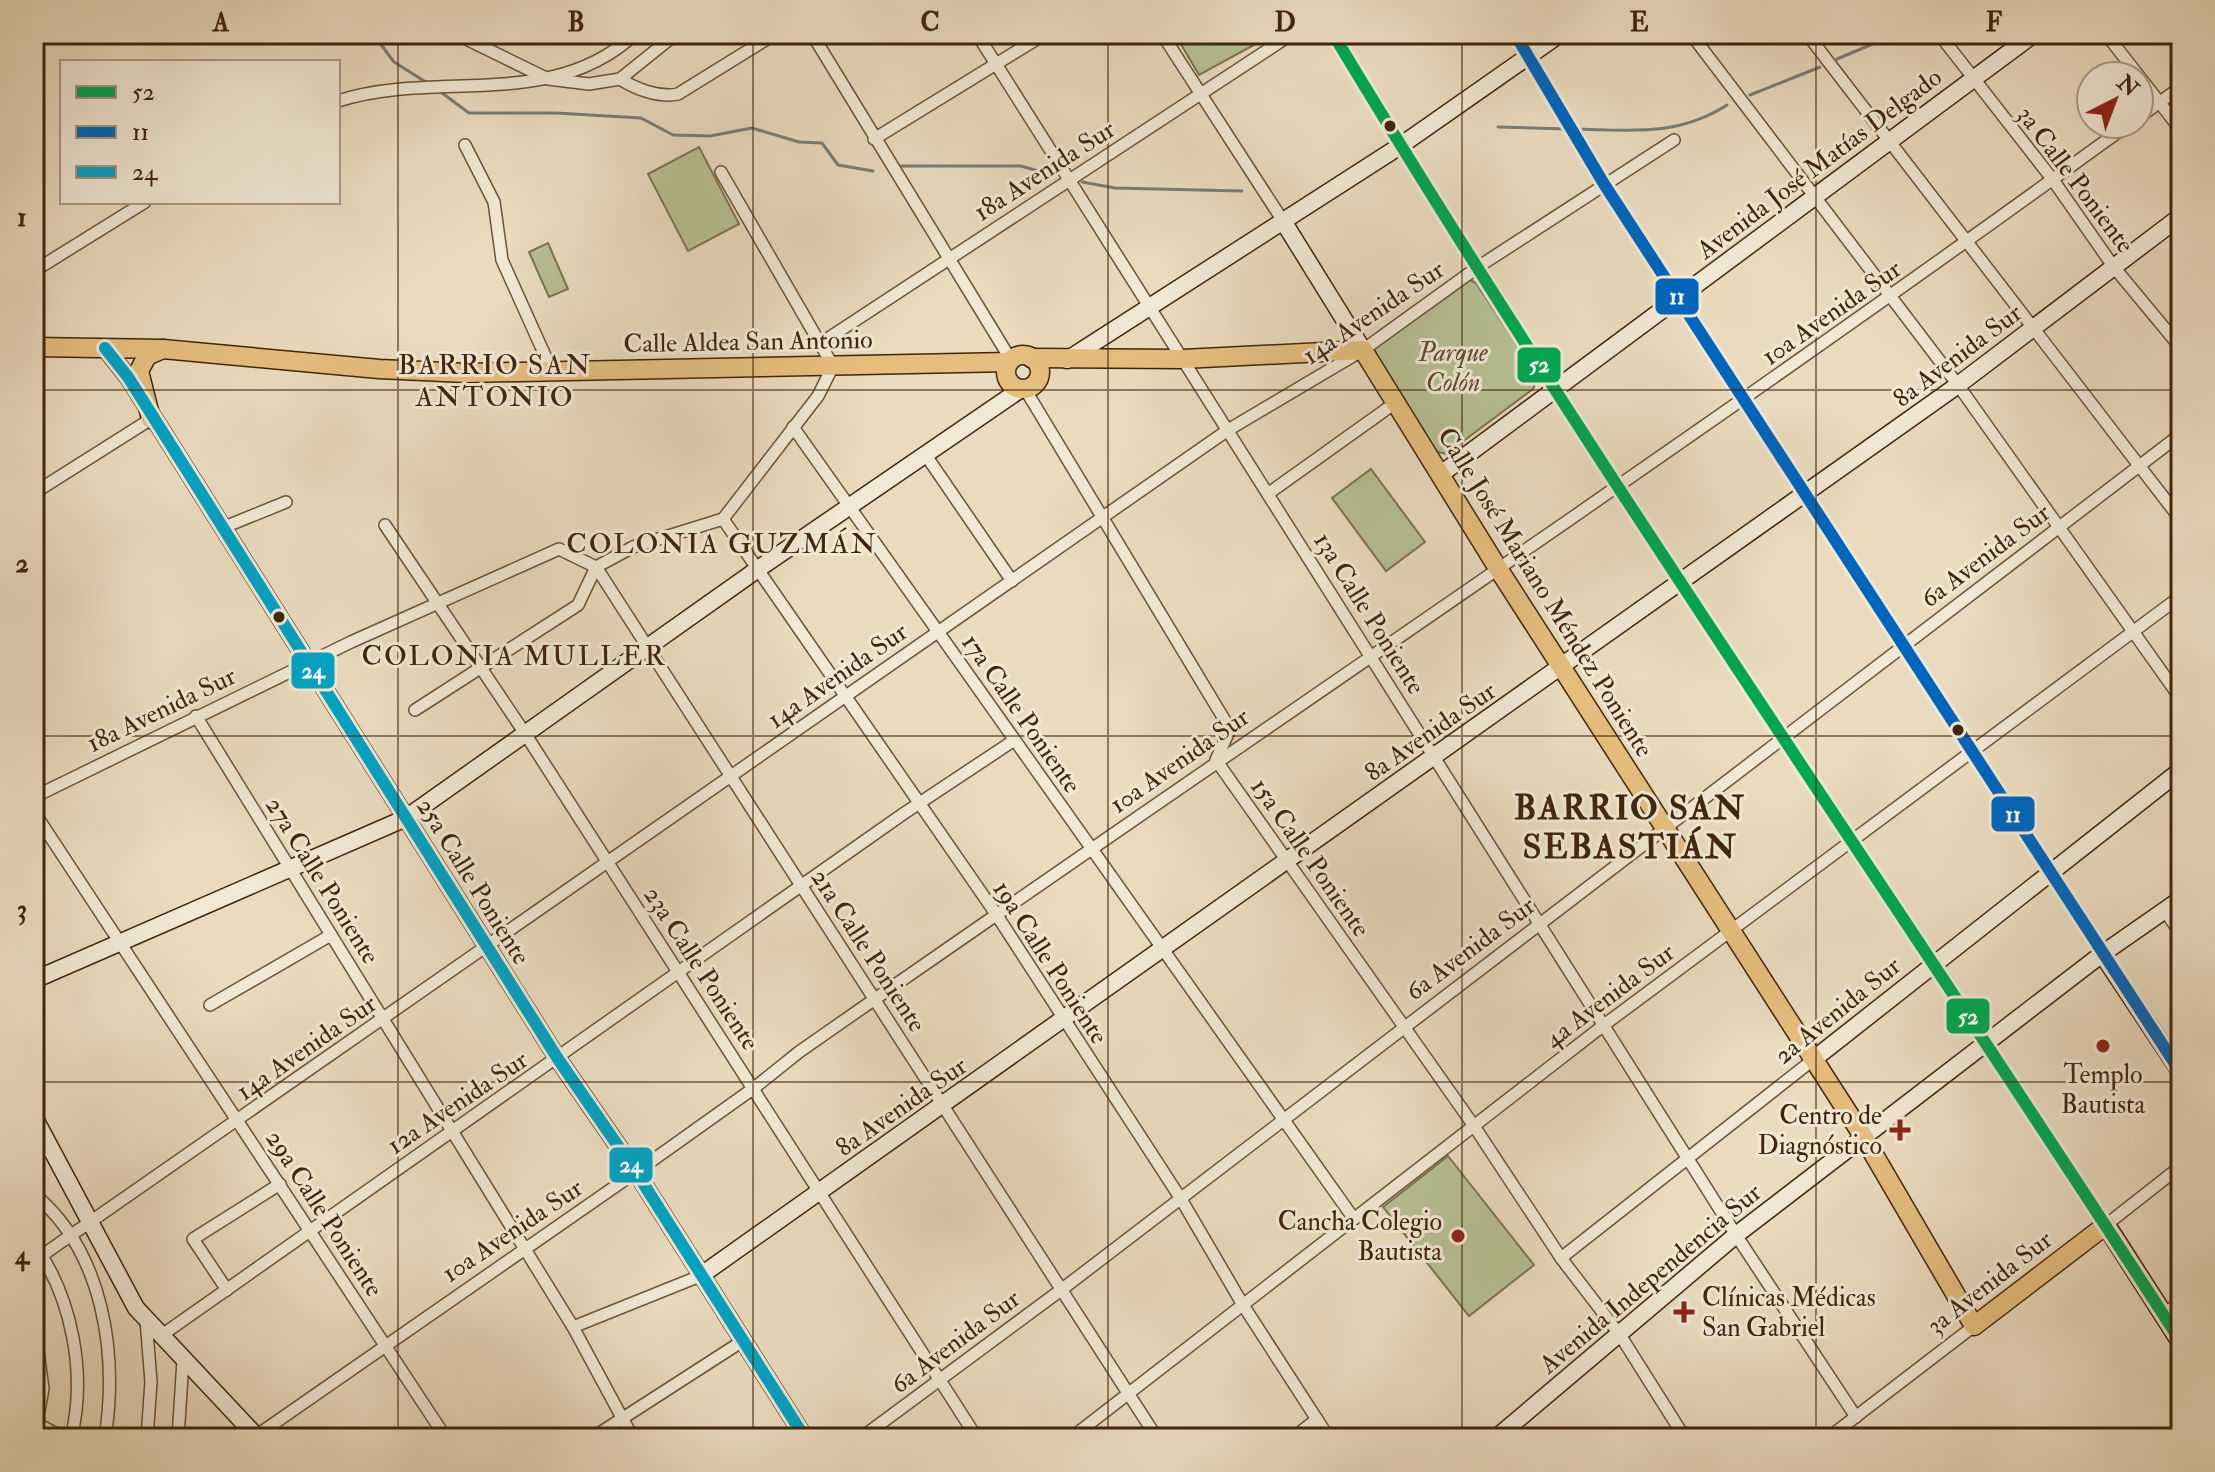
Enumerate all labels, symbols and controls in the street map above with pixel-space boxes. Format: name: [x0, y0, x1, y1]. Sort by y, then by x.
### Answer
text: A: [212, 7, 230, 39]
text: B: [567, 7, 585, 39]
text: C: [920, 7, 940, 39]
text: D: [1274, 7, 1296, 39]
text: E: [1630, 7, 1649, 39]
text: F: [1986, 7, 2003, 39]
legend: [60, 60, 340, 204]
north arrow: [2075, 60, 2155, 140]
street label: Avenida José Matías Delgado: [1690, 61, 1948, 267]
text: N: [2110, 68, 2145, 103]
text: 52: [132, 77, 155, 108]
street label: 3a Calle Poniente: [2009, 100, 2141, 260]
street label: 18a Avenida Sur: [968, 113, 1121, 228]
text: 11: [132, 117, 149, 148]
unlabelled marker: [1382, 118, 1398, 134]
text: 24: [132, 157, 158, 188]
text: 1: [17, 202, 27, 234]
street label: 10a Avenida Sur: [1756, 253, 1908, 373]
street label: 14a Avenida Sur: [1297, 254, 1451, 372]
line badge: 11: [1654, 277, 1700, 316]
text: 11: [1669, 283, 1685, 311]
street label: 8a Avenida Sur: [1887, 297, 2028, 415]
street label: Calle Aldea San Antonio: [623, 324, 873, 360]
park label: Parque Colón: [1417, 337, 1488, 399]
line badge: 52: [1516, 346, 1562, 384]
district label: BARRIO SAN ANTONIO: [398, 348, 592, 415]
text: 52: [1529, 351, 1549, 379]
street label: Calle José Mariano Méndez Poniente: [1430, 422, 1660, 763]
street label: 6a Avenida Sur: [1915, 497, 2057, 615]
district label: COLONIA GUZMÁN: [566, 527, 878, 562]
street label: 13a Calle Poniente: [1307, 527, 1432, 701]
text: 2: [15, 548, 29, 580]
unlabelled marker: [271, 609, 287, 625]
street label: 14a Avenida Sur: [761, 616, 914, 736]
street label: 17a Calle Poniente: [954, 628, 1088, 800]
district label: COLONIA MULLER: [361, 639, 667, 674]
line badge: 24: [290, 651, 336, 690]
text: 24: [301, 657, 327, 685]
street label: 18a Avenida Sur: [82, 660, 242, 760]
street label: 8a Avenida Sur: [1359, 675, 1503, 789]
street label: 10a Avenida Sur: [1104, 701, 1256, 821]
unlabelled marker: [1950, 722, 1966, 738]
street label: 15a Calle Poniente: [1244, 772, 1377, 943]
district label: BARRIO SAN SEBASTIÁN: [1514, 787, 1746, 869]
street label: 27a Calle Poniente: [258, 791, 386, 970]
street label: 25a Calle Poniente: [409, 792, 537, 971]
line badge: 11: [1990, 795, 2036, 833]
text: 11: [2005, 801, 2021, 829]
street label: 21a Calle Poniente: [803, 863, 933, 1038]
street label: 19a Calle Poniente: [985, 875, 1115, 1050]
street label: 23a Calle Poniente: [636, 881, 766, 1057]
street label: 6a Avenida Sur: [1400, 890, 1542, 1008]
text: 3: [17, 894, 27, 926]
street label: 4a Avenida Sur: [1538, 936, 1681, 1055]
street label: 2a Avenida Sur: [1768, 950, 1908, 1072]
street label: 14a Avenida Sur: [230, 988, 383, 1108]
line badge: 52: [1945, 997, 1991, 1035]
text: 52: [1958, 1003, 1978, 1031]
marker: Templo Bautista: [2094, 1037, 2112, 1055]
street label: 12a Avenida Sur: [381, 1044, 534, 1162]
street label: 8a Avenida Sur: [830, 1050, 974, 1164]
place label: Templo Bautista: [2061, 1059, 2146, 1121]
place label: Centro de Diagnóstico: [1758, 1100, 1882, 1162]
marker: Centro de Diagnóstico: [1889, 1119, 1911, 1141]
street label: 29a Calle Poniente: [258, 1124, 390, 1303]
line badge: 24: [608, 1146, 654, 1184]
text: 24: [619, 1151, 645, 1179]
street label: 10a Avenida Sur: [436, 1172, 589, 1290]
street label: Avenida Independencia Sur: [1532, 1176, 1769, 1382]
place label: Cancha Colegio Bautista: [1278, 1206, 1442, 1268]
street label: 3a Avenida Sur: [1920, 1224, 2059, 1342]
marker: Cancha Colegio Bautista: [1449, 1227, 1467, 1245]
text: 4: [14, 1240, 31, 1272]
place label: Clínicas Médicas San Gabriel: [1702, 1282, 1876, 1344]
street label: 6a Avenida Sur: [885, 1283, 1027, 1401]
marker: Clínicas Médicas San Gabriel: [1673, 1301, 1695, 1323]

